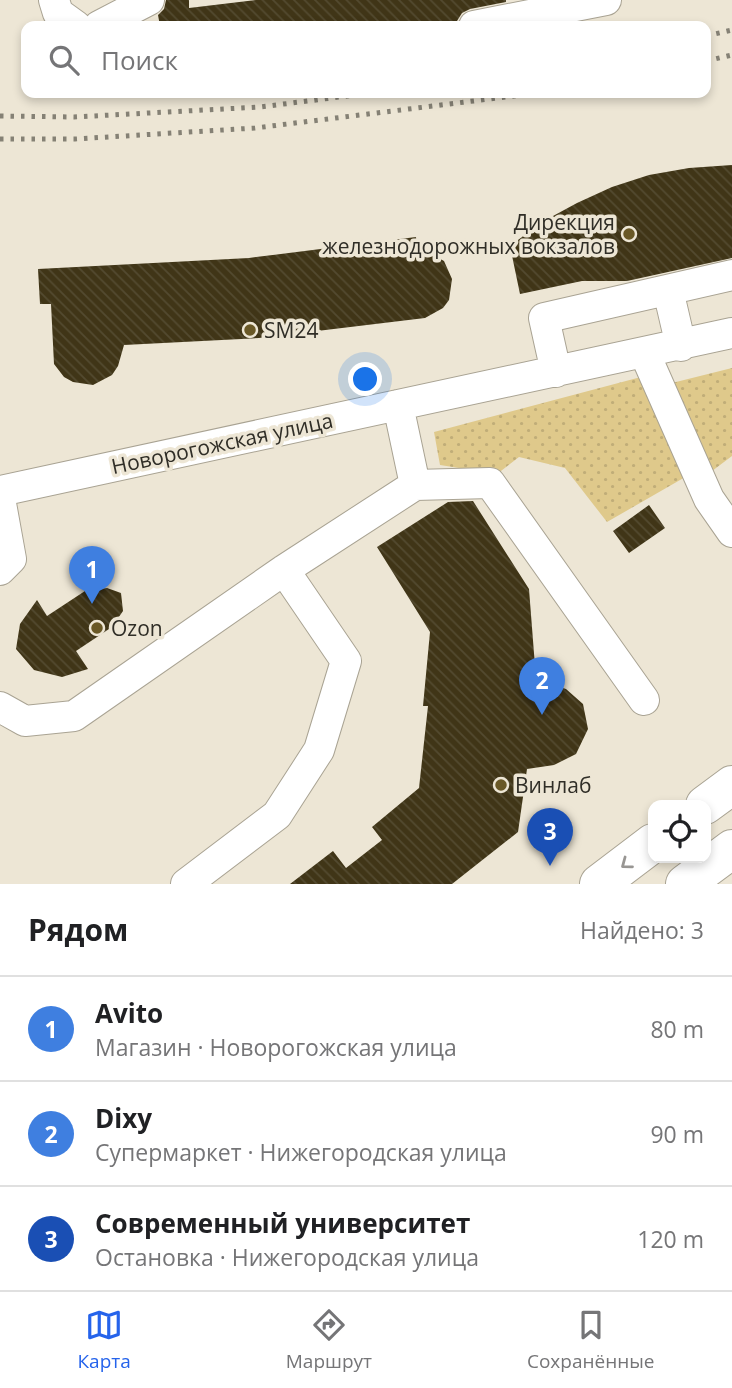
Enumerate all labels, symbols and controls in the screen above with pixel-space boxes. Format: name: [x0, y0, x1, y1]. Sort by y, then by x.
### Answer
search box: [21, 21, 711, 98]
icon: search: [45, 41, 83, 79]
text: Поиск: [101, 42, 178, 78]
place label: Дирекция железнодорожных вокзалов: [322, 208, 615, 260]
marker: Дирекция железнодорожных вокзалов: [621, 226, 637, 242]
place label: SM24: [264, 316, 318, 344]
marker: SM24: [242, 322, 258, 338]
your location: [348, 362, 382, 396]
street label: Новорогожская улица: [109, 406, 335, 480]
pin: 1: [69, 546, 115, 604]
place label: Ozon: [111, 614, 163, 642]
marker: Ozon: [89, 620, 105, 636]
pin: 2: [519, 657, 565, 715]
place label: Винлаб: [515, 771, 591, 799]
marker: Винлаб: [493, 777, 509, 793]
map controls: [648, 800, 711, 863]
button: locate: [648, 800, 711, 863]
pin: 3: [527, 808, 573, 866]
one-way arrow: [621, 855, 634, 868]
text: Рядом: [28, 909, 128, 950]
text: Найдено: 3: [580, 914, 704, 946]
text: Avito: [95, 995, 163, 1031]
text: 1: [44, 1013, 58, 1045]
text: 80 m: [650, 1013, 704, 1045]
text: Магазин · Новорогожская улица: [95, 1031, 457, 1063]
text: Dixy: [95, 1100, 152, 1136]
text: 2: [44, 1118, 58, 1150]
text: 90 m: [650, 1118, 704, 1150]
text: Супермаркет · Нижегородская улица: [95, 1136, 507, 1168]
text: Современный университет: [95, 1205, 470, 1241]
text: 3: [44, 1223, 58, 1255]
text: 120 m: [637, 1223, 704, 1255]
text: Остановка · Нижегородская улица: [95, 1241, 479, 1273]
tab: Карта: [77, 1306, 131, 1374]
tab: Маршрут: [286, 1306, 372, 1374]
tab: Сохранённые: [527, 1306, 655, 1374]

